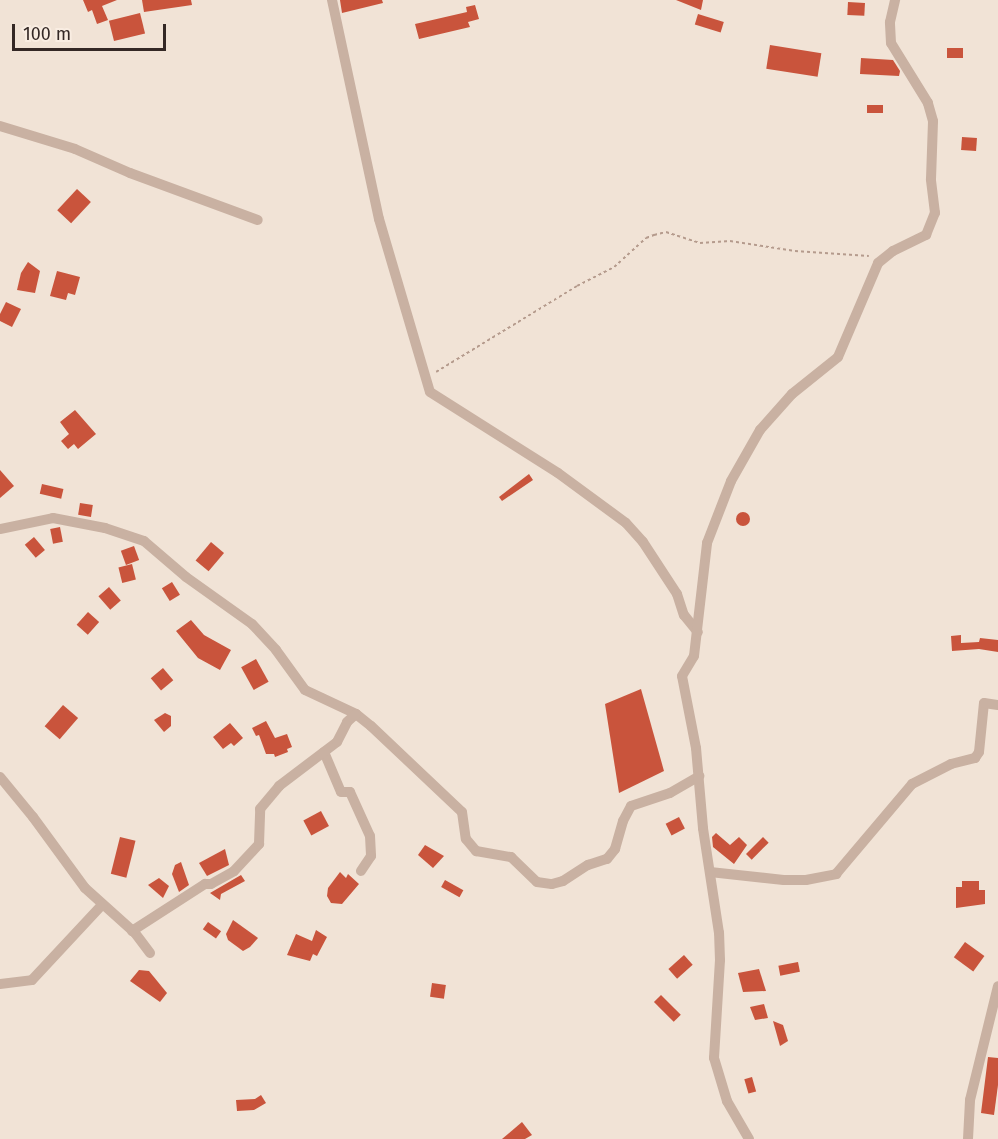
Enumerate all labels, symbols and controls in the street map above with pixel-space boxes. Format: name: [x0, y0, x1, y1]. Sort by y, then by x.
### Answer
scale bar: [15, 12, 170, 50]
text: 100 m: [23, 23, 71, 45]

